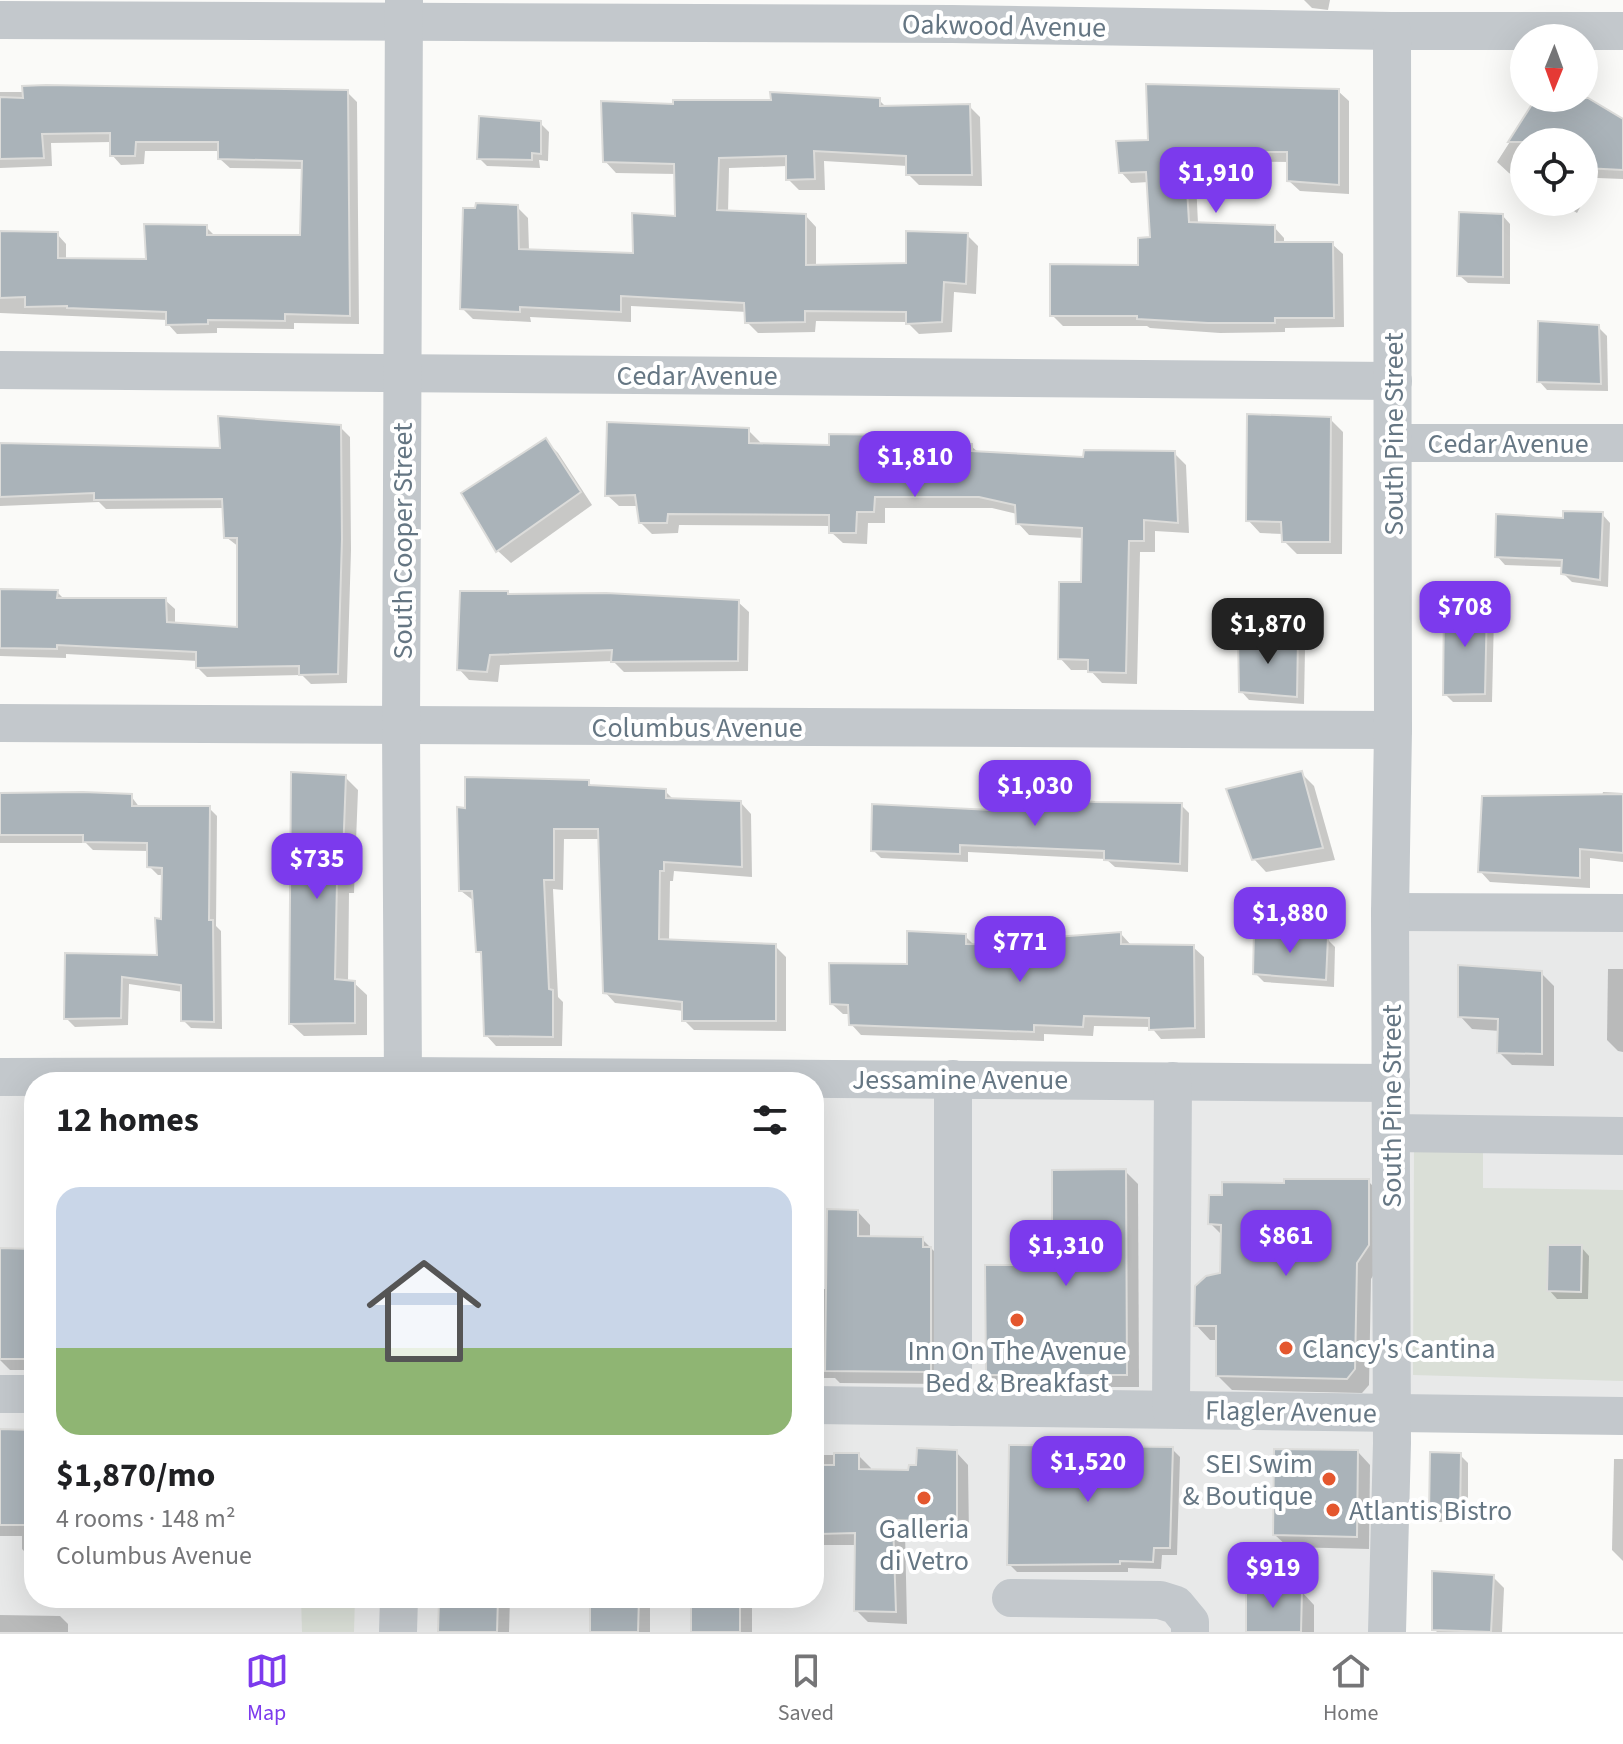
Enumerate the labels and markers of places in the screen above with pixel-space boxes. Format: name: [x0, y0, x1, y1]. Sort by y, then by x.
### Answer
pin: $1,910: [1151, 147, 1281, 215]
pin: $1,810: [850, 431, 980, 499]
pin: $708: [1418, 581, 1512, 649]
pin: $1,870: [1203, 598, 1333, 666]
pin: $1,030: [970, 760, 1100, 828]
pin: $735: [270, 833, 364, 901]
pin: $1,880: [1225, 887, 1355, 955]
pin: $771: [973, 916, 1067, 984]
pin: $861: [1239, 1210, 1333, 1278]
pin: $1,310: [1001, 1220, 1131, 1288]
marker: Inn On The Avenue Bed & Breakfast: [1008, 1311, 1026, 1329]
place label: Clancy's Cantina: [1302, 1329, 1496, 1369]
place label: Inn On The Avenue Bed & Breakfast: [907, 1331, 1127, 1403]
marker: Clancy's Cantina: [1277, 1339, 1295, 1357]
pin: $1,520: [1023, 1436, 1153, 1504]
place label: SEI Swim & Boutique: [1182, 1444, 1313, 1516]
marker: SEI Swim & Boutique: [1320, 1470, 1338, 1488]
marker: Galleria di Vetro: [915, 1489, 933, 1507]
place label: Atlantis Bistro: [1349, 1491, 1512, 1531]
marker: Atlantis Bistro: [1324, 1501, 1342, 1519]
place label: Galleria di Vetro: [879, 1509, 969, 1581]
pin: $919: [1226, 1542, 1320, 1610]

